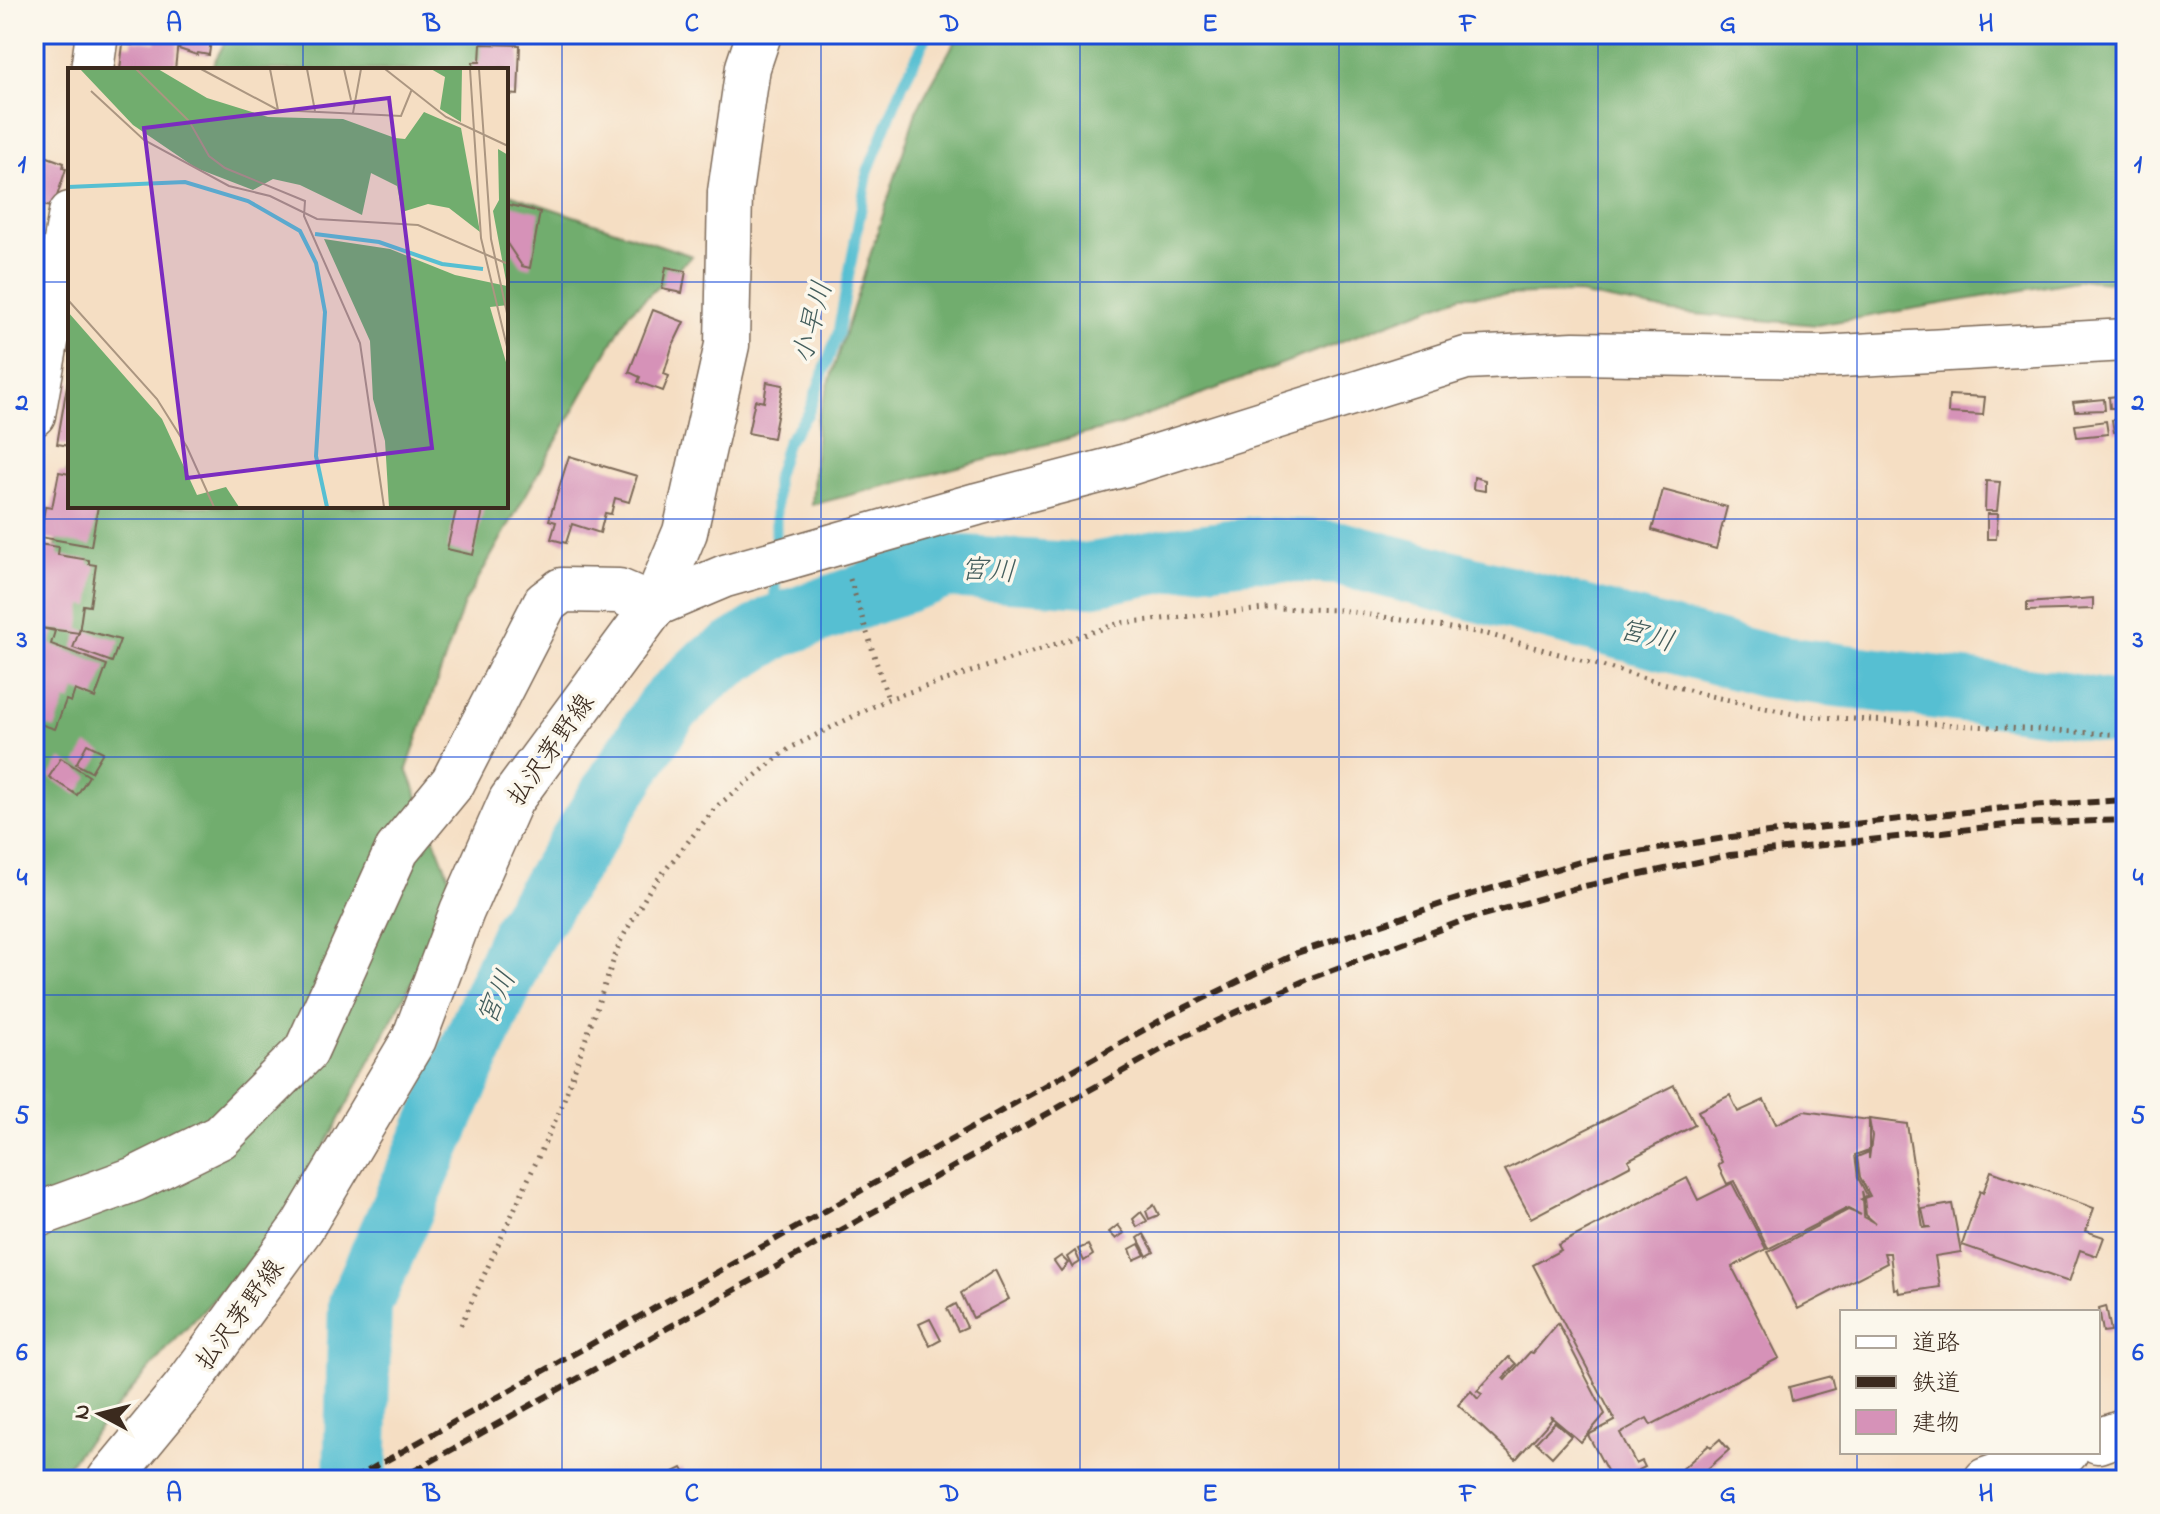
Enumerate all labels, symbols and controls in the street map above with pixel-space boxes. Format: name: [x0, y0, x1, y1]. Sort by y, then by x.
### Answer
text: A: [166, 6, 182, 44]
text: B: [422, 6, 441, 44]
text: C: [685, 6, 699, 44]
text: D: [939, 6, 960, 44]
text: E: [1202, 6, 1218, 44]
text: F: [1458, 6, 1477, 44]
text: G: [1720, 6, 1736, 44]
text: H: [1978, 6, 1994, 44]
inset map: [68, 68, 508, 508]
text: 1: [18, 147, 27, 185]
text: 1: [2134, 147, 2143, 185]
water label: 小早川: [784, 277, 845, 369]
text: 2: [15, 385, 29, 423]
text: 2: [2131, 385, 2145, 423]
water label: 宮川: [959, 551, 1017, 594]
water label: 宮川: [1614, 610, 1678, 664]
text: 3: [16, 622, 28, 660]
text: 3: [2132, 622, 2144, 660]
street label: 払沢茅野線: [500, 687, 605, 815]
text: 4: [17, 860, 28, 898]
text: 4: [2133, 860, 2144, 898]
water label: 宮川: [468, 964, 528, 1032]
text: 5: [15, 1098, 30, 1136]
text: 5: [2131, 1098, 2146, 1136]
street label: 払沢茅野線: [188, 1252, 295, 1380]
legend: [1840, 1310, 2100, 1454]
text: 道路: [1912, 1327, 1960, 1362]
text: 6: [16, 1335, 28, 1373]
text: 6: [2132, 1335, 2144, 1373]
text: 鉄道: [1912, 1367, 1960, 1402]
north arrow: [60, 1374, 140, 1454]
text: N: [66, 1403, 100, 1421]
text: 建物: [1912, 1407, 1960, 1442]
text: A: [166, 1476, 182, 1514]
text: B: [422, 1476, 441, 1514]
text: C: [685, 1476, 699, 1514]
text: D: [939, 1476, 960, 1514]
text: E: [1202, 1476, 1218, 1514]
text: F: [1458, 1476, 1477, 1514]
text: G: [1720, 1476, 1736, 1514]
text: H: [1978, 1476, 1994, 1514]

